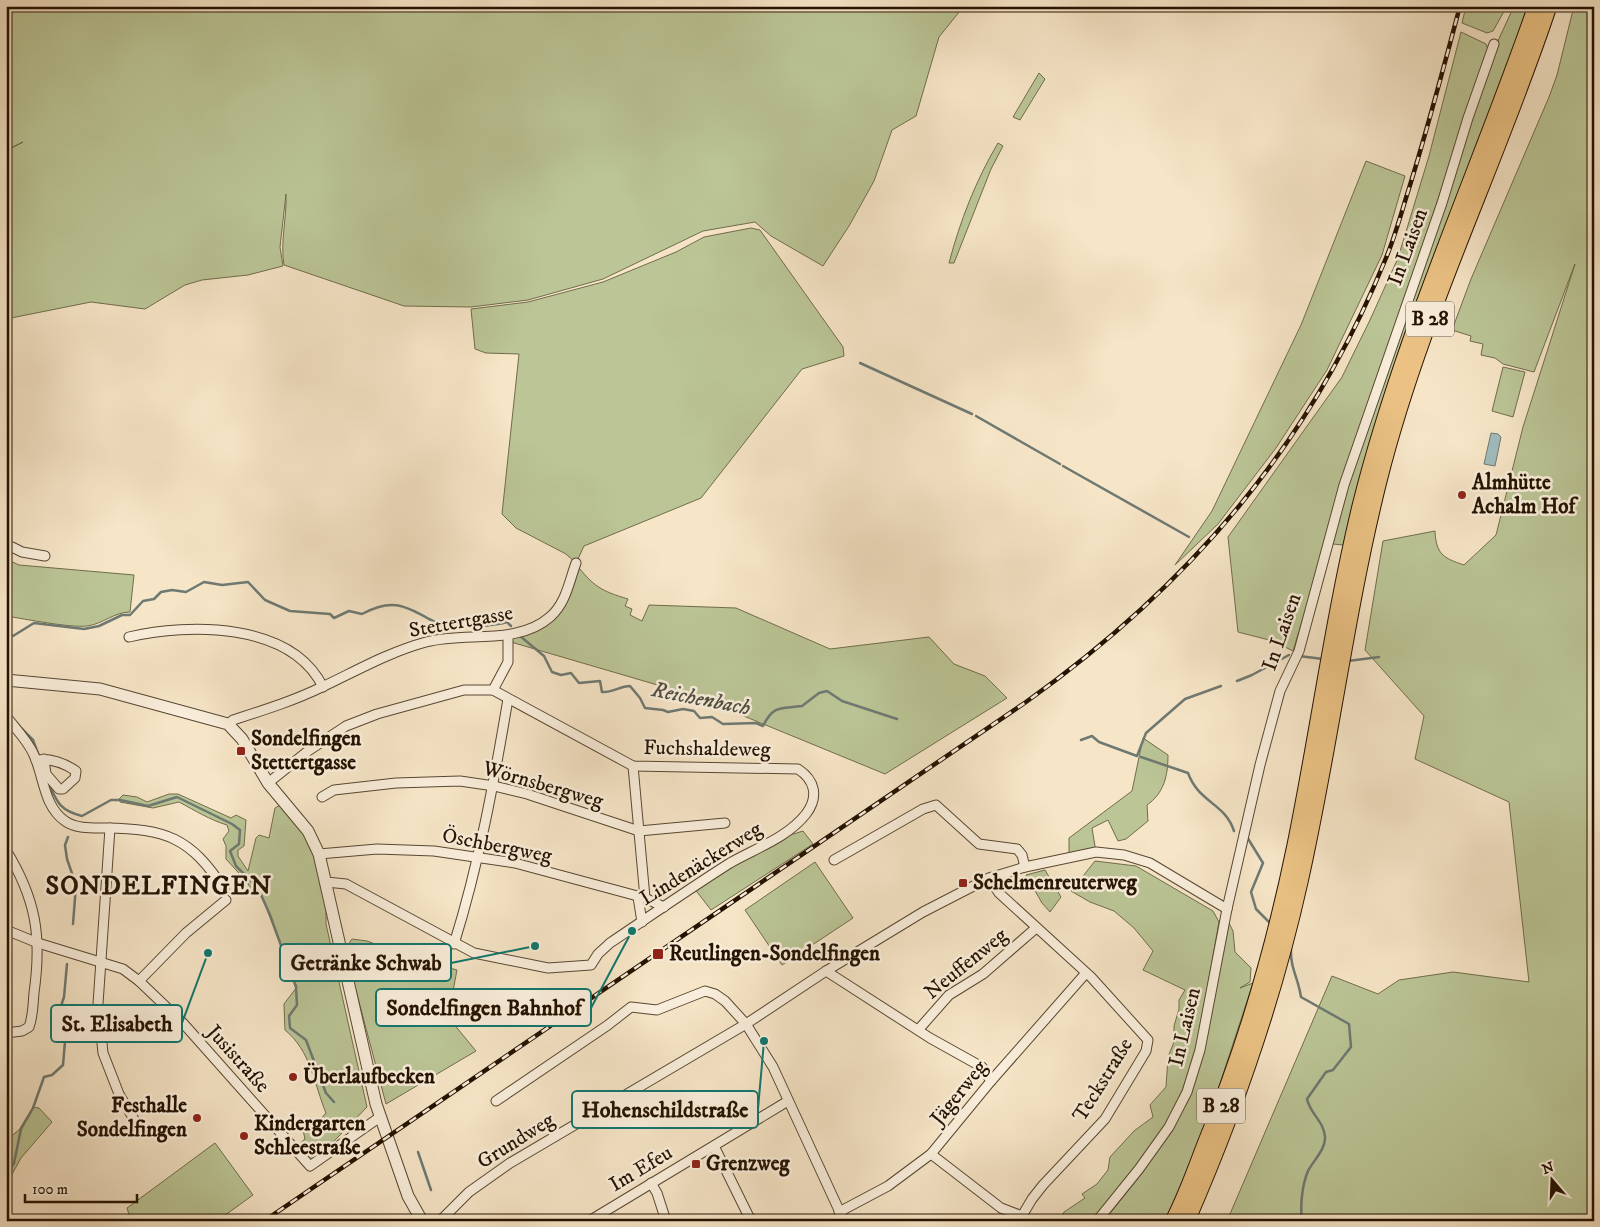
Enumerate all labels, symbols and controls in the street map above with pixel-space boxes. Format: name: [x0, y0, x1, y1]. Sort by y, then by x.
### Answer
street label: In Laisen: [1382, 205, 1434, 289]
road number: B 28: [1406, 302, 1454, 336]
place label: Almhütte Achalm Hof: [1471, 470, 1578, 520]
marker: Almhütte Achalm Hof: [1456, 489, 1468, 501]
street label: In Laisen: [1257, 590, 1307, 674]
street label: Stettertgasse: [407, 600, 515, 644]
water label: Reichenbach: [648, 676, 753, 722]
place label: Sondelfingen Stettertgasse: [251, 726, 362, 776]
street label: Fuchshaldeweg: [643, 735, 772, 763]
marker: Sondelfingen Stettertgasse: [235, 745, 247, 757]
street label: Wörnsbergweg: [479, 755, 607, 815]
street label: Lindenäckerweg: [635, 816, 767, 912]
street label: Öschbergweg: [440, 822, 555, 870]
district label: SONDELFINGEN: [46, 870, 272, 903]
place label: Schelmenreuterweg: [973, 870, 1138, 896]
marker: Schelmenreuterweg: [957, 877, 969, 889]
street label: Neuffenweg: [919, 922, 1013, 1005]
place label: Reutlingen-Sondelfingen: [669, 941, 881, 967]
callout: Getränke Schwab: [280, 944, 451, 981]
marker: Reutlingen-Sondelfingen: [651, 947, 665, 961]
text: Getränke Schwab: [290, 950, 442, 977]
street label: In Laisen: [1163, 985, 1207, 1069]
callout: Sondelfingen Bahnhof: [376, 989, 591, 1026]
text: Sondelfingen Bahnhof: [386, 995, 586, 1022]
callout: St. Elisabeth: [51, 1005, 182, 1042]
text: St. Elisabeth: [61, 1011, 173, 1038]
street label: Jusistraße: [199, 1018, 275, 1099]
street label: Teckstraße: [1067, 1033, 1139, 1127]
street label: Jägerweg: [924, 1055, 994, 1132]
place label: Überlaufbecken: [303, 1062, 436, 1090]
marker: Überlaufbecken: [287, 1071, 299, 1083]
road number: B 28: [1197, 1088, 1245, 1124]
callout: Hohenschildstraße: [572, 1091, 758, 1128]
place label: Festhalle Sondelfingen: [77, 1093, 188, 1143]
text: Hohenschildstraße: [582, 1097, 748, 1124]
street label: Grundweg: [473, 1107, 560, 1175]
place label: Kindergarten Schleestraße: [254, 1111, 366, 1161]
marker: Festhalle Sondelfingen: [191, 1112, 203, 1124]
marker: Kindergarten Schleestraße: [238, 1130, 250, 1142]
street label: Im Efeu: [605, 1140, 677, 1198]
place label: Grenzweg: [706, 1151, 790, 1177]
north arrow: [1528, 1154, 1578, 1204]
marker: Grenzweg: [690, 1158, 702, 1170]
text: N: [1540, 1158, 1557, 1179]
scale bar: [25, 1172, 138, 1204]
text: 100 m: [32, 1180, 68, 1199]

